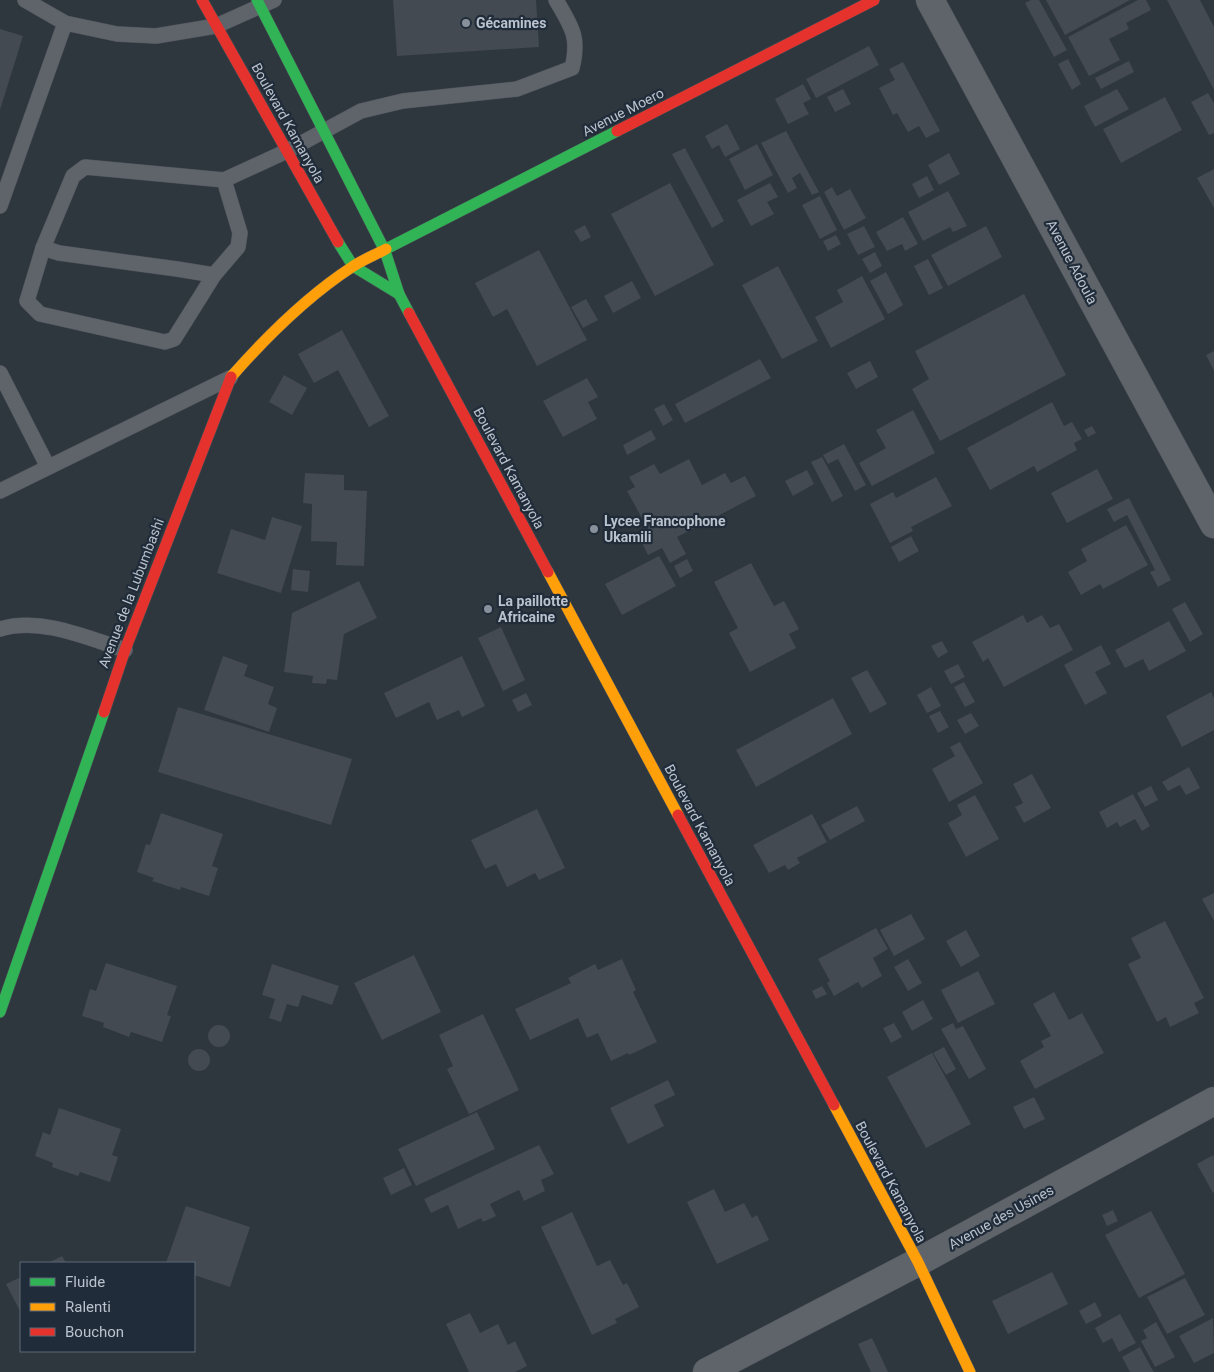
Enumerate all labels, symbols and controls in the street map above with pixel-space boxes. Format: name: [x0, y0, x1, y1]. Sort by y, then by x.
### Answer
place label: Gécamines: [476, 15, 546, 31]
marker: Gécamines: [460, 17, 472, 29]
street label: Boulevard Kamanyola: [248, 60, 328, 186]
street label: Avenue Moero: [580, 85, 667, 139]
street label: Avenue Adoula: [1043, 217, 1101, 307]
street label: Boulevard Kamanyola: [470, 405, 548, 531]
place label: Lycee Francophone Ukamili: [604, 513, 726, 545]
street label: Avenue de la Lubumbashi: [95, 516, 167, 670]
marker: Lycee Francophone Ukamili: [588, 523, 600, 535]
place label: La paillotte Africaine: [498, 593, 568, 625]
marker: La paillotte Africaine: [482, 603, 494, 615]
street label: Boulevard Kamanyola: [661, 762, 739, 888]
street label: Boulevard Kamanyola: [852, 1119, 930, 1245]
street label: Avenue des Usines: [946, 1182, 1056, 1252]
legend: [20, 1262, 195, 1352]
text: Fluide: [65, 1273, 105, 1291]
text: Ralenti: [65, 1298, 111, 1316]
text: Bouchon: [65, 1323, 124, 1341]

